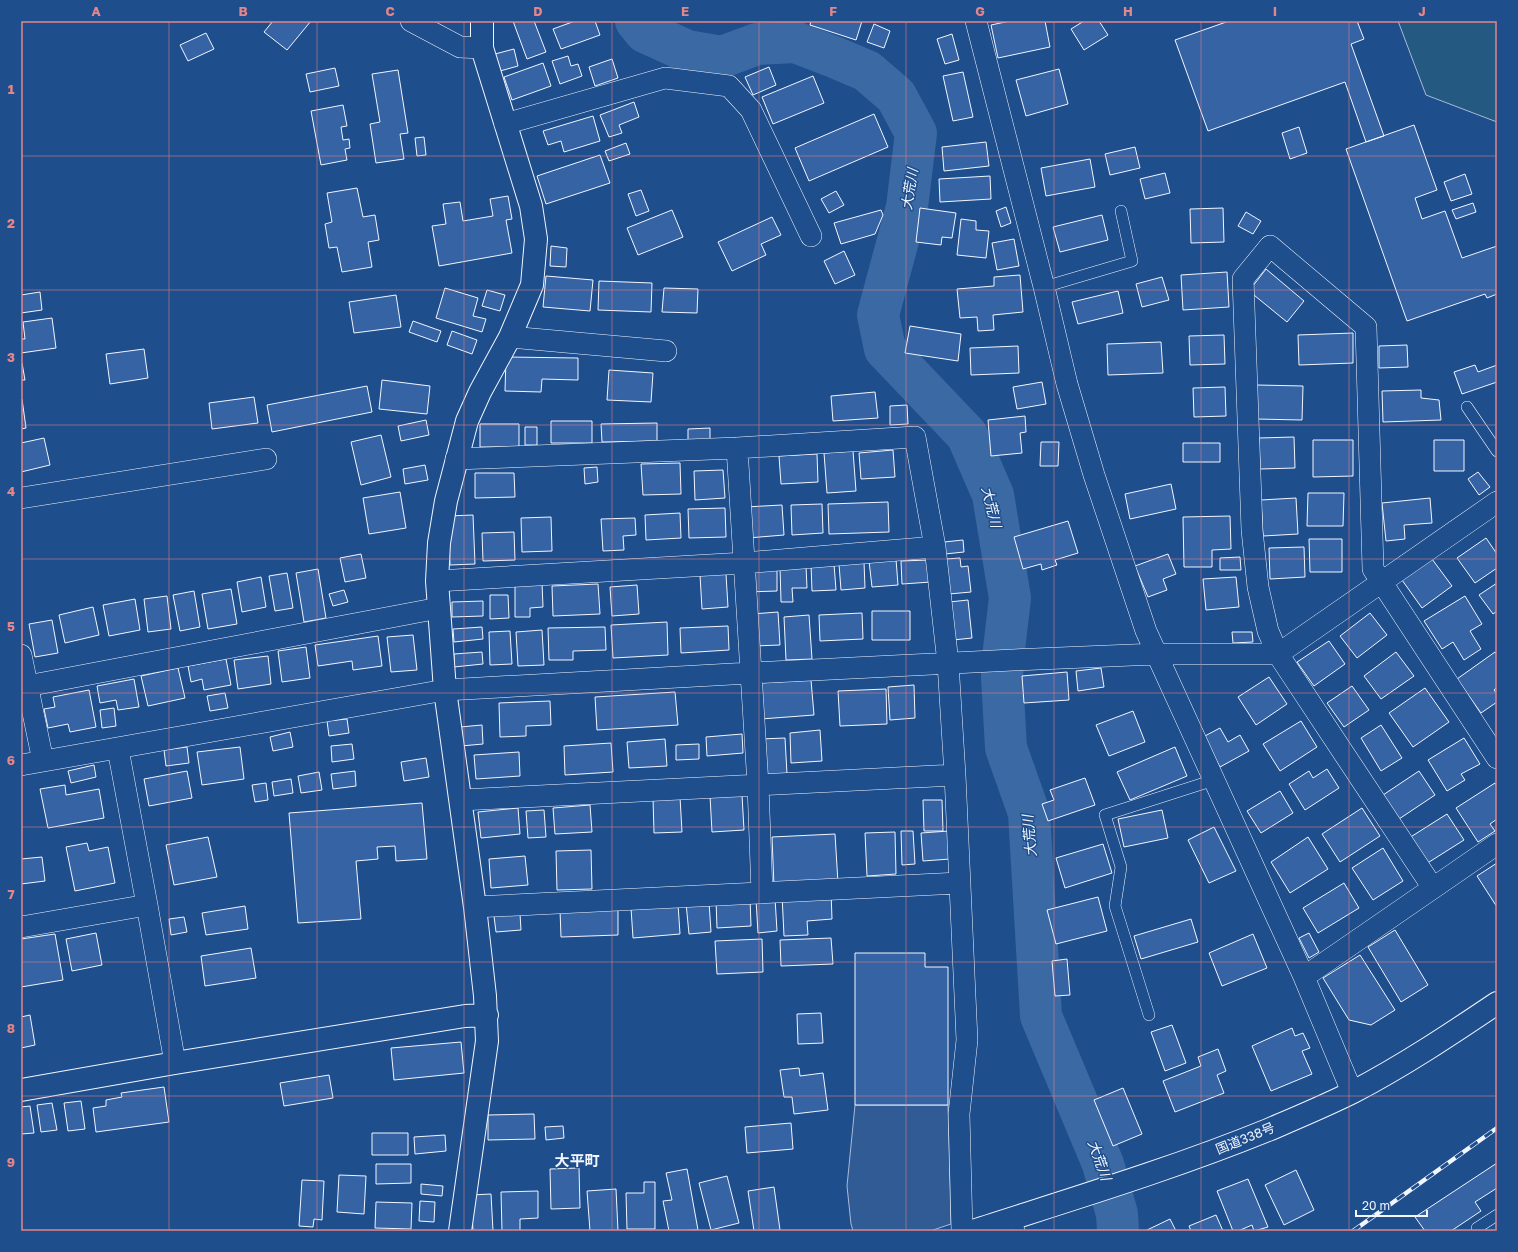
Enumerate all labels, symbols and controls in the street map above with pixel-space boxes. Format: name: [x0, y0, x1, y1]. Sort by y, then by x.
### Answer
text: A: [91, 3, 101, 19]
text: B: [238, 3, 248, 19]
text: C: [385, 3, 395, 19]
text: D: [533, 3, 543, 19]
text: E: [681, 3, 689, 19]
text: F: [829, 3, 837, 19]
text: G: [975, 3, 985, 19]
text: H: [1123, 3, 1133, 19]
text: I: [1273, 3, 1277, 19]
text: J: [1418, 3, 1426, 19]
text: 1: [8, 81, 15, 97]
water label: 大荒川: [897, 165, 921, 211]
text: 2: [7, 215, 15, 231]
text: 3: [7, 349, 15, 365]
text: 4: [7, 483, 15, 499]
water label: 大荒川: [979, 485, 1006, 531]
text: 5: [7, 618, 15, 634]
text: 6: [7, 752, 15, 768]
water label: 大荒川: [1019, 812, 1039, 858]
text: 7: [7, 886, 15, 902]
text: 8: [7, 1020, 15, 1036]
street label: 国道338号: [1213, 1119, 1277, 1157]
water label: 大荒川: [1085, 1137, 1116, 1185]
district label: 大平町: [554, 1151, 600, 1169]
text: 9: [7, 1154, 15, 1170]
scale bar: [1356, 1192, 1427, 1218]
text: 20 m: [1362, 1198, 1390, 1213]

